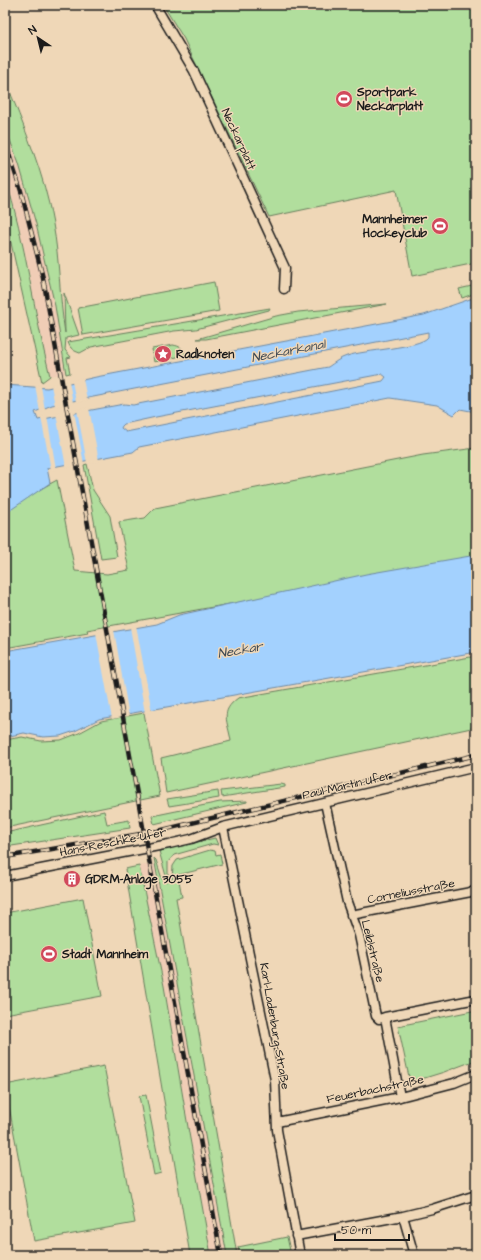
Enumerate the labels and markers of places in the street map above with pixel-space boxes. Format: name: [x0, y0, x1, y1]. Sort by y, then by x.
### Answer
place label: Sportpark Neckarplatt: [356, 84, 423, 116]
sports icon: Sportpark Neckarplatt: [334, 89, 354, 109]
place label: Mannheimer Hockeyclub: [362, 211, 427, 243]
sports icon: Mannheimer Hockeyclub: [430, 216, 450, 236]
place icon: Radknoten: [153, 344, 173, 364]
place label: Radknoten: [176, 346, 234, 363]
building icon: GDRM-Anlage 3055: [62, 869, 82, 889]
place label: GDRM-Anlage 3055: [85, 871, 194, 890]
sports icon: Stadt Mannheim: [39, 944, 59, 964]
place label: Stadt Mannheim: [61, 946, 149, 963]

